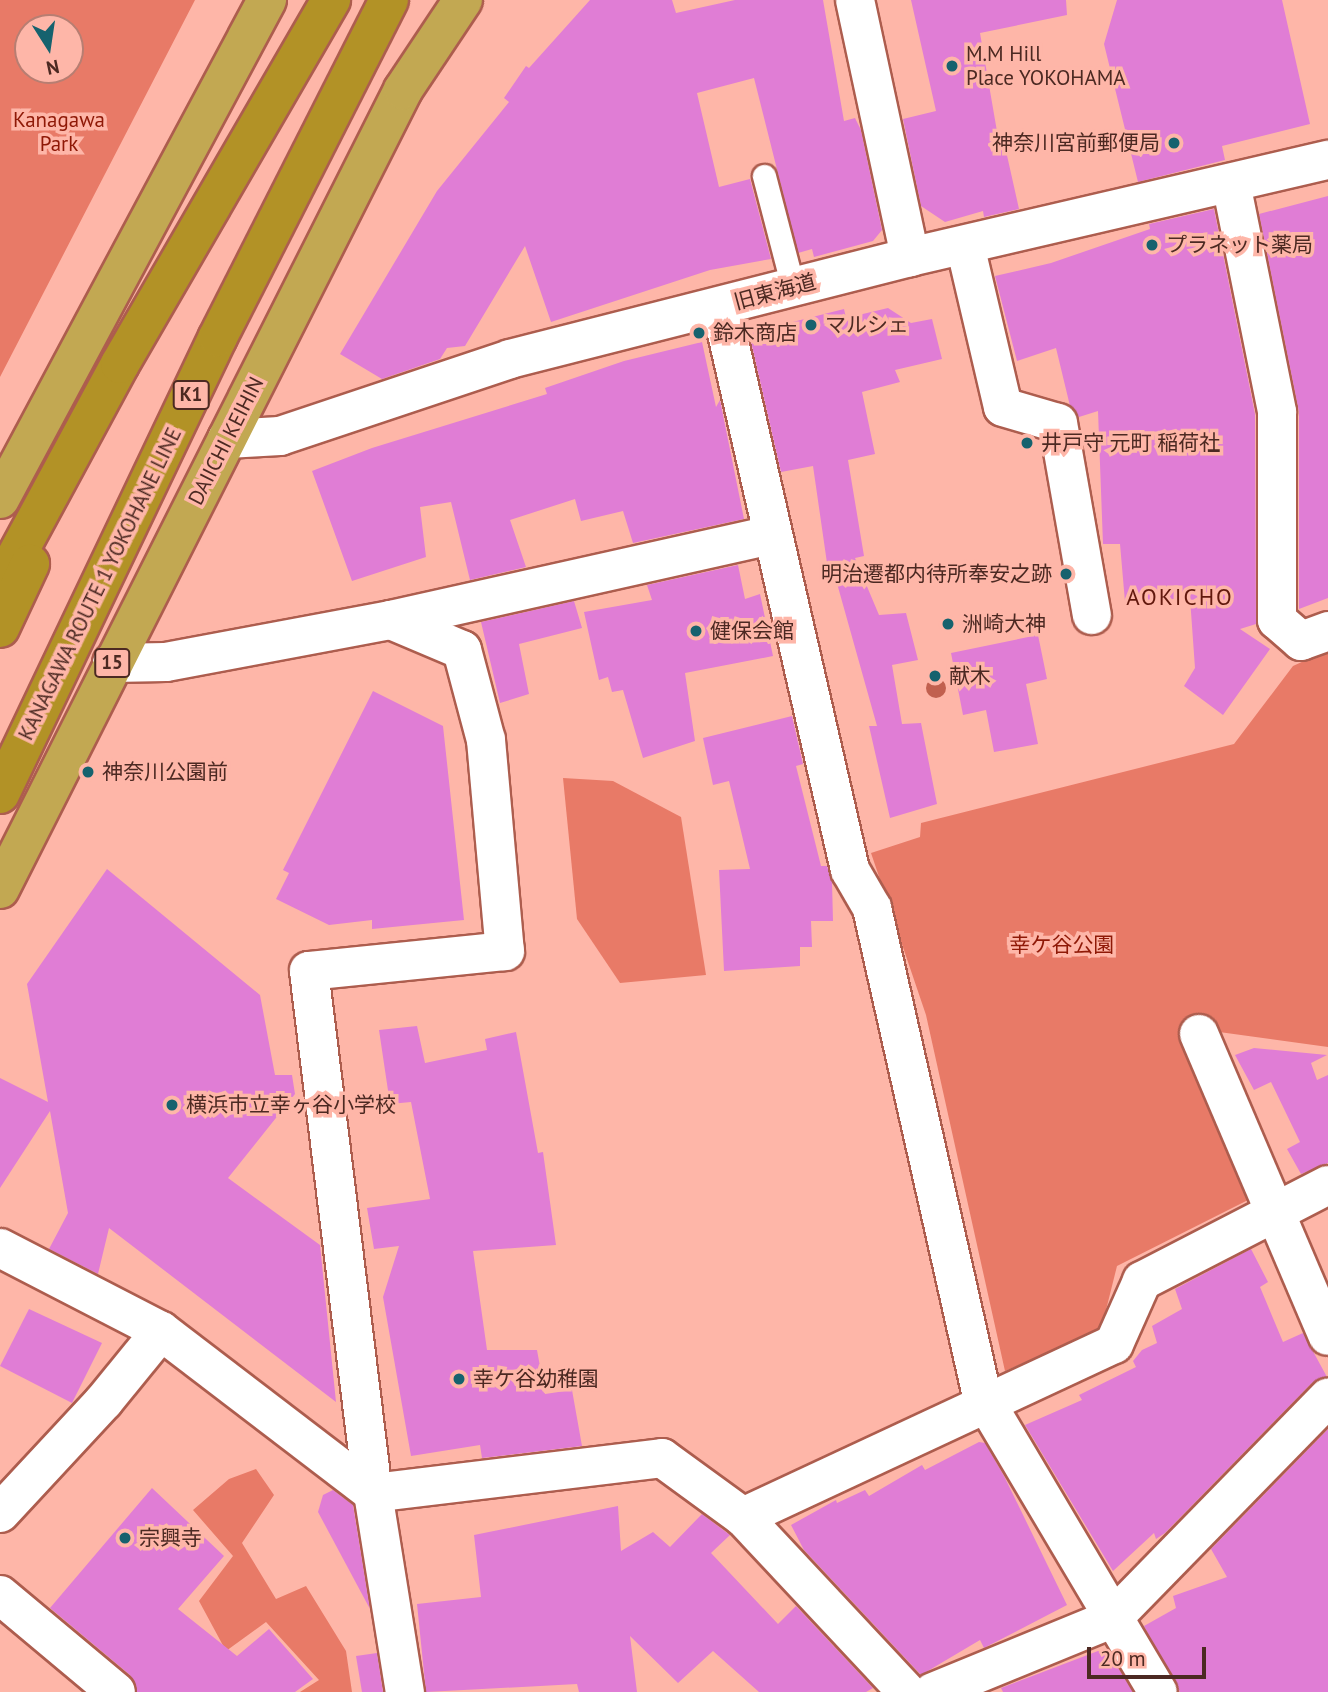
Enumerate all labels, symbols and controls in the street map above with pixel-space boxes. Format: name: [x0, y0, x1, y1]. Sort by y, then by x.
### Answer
north arrow: [14, 14, 84, 84]
place label: M.M Hill Place YOKOHAMA: [966, 41, 1126, 91]
text: N: [44, 55, 62, 81]
marker: M.M Hill Place YOKOHAMA: [944, 58, 960, 74]
park label: Kanagawa Park: [13, 107, 105, 157]
place label: 神奈川宮前郵便局: [992, 130, 1160, 156]
marker: 神奈川宮前郵便局: [1166, 135, 1182, 151]
place label: プラネット薬局: [1166, 232, 1313, 258]
marker: プラネット薬局: [1144, 237, 1160, 253]
street label: 旧東海道: [731, 269, 819, 315]
place label: マルシェ: [825, 312, 909, 338]
marker: マルシェ: [803, 317, 819, 333]
place label: 鈴木商店: [713, 320, 797, 346]
marker: 鈴木商店: [691, 325, 707, 341]
street label: DAIICHI KEIHIN: [183, 373, 269, 509]
road number: K1: [172, 380, 210, 410]
street label: KANAGAWA ROUTE 1 YOKOHANE LINE: [13, 423, 187, 745]
place label: 井戸守 元町 稲荷社: [1041, 430, 1220, 456]
marker: 井戸守 元町 稲荷社: [1019, 435, 1035, 451]
place label: 明治遷都内待所奉安之跡: [821, 561, 1052, 587]
marker: 明治遷都内待所奉安之跡: [1058, 566, 1074, 582]
district label: AOKICHO: [1127, 583, 1233, 611]
place label: 洲崎大神: [962, 611, 1046, 637]
marker: 洲崎大神: [940, 616, 956, 632]
place label: 健保会館: [710, 618, 794, 644]
marker: 健保会館: [688, 623, 704, 639]
road number: 15: [93, 648, 131, 678]
place label: 献木: [949, 663, 991, 689]
marker: 献木: [927, 668, 943, 684]
place label: 神奈川公園前: [102, 759, 228, 785]
marker: 神奈川公園前: [80, 764, 96, 780]
park label: 幸ケ谷公園: [1010, 932, 1114, 958]
place label: 横浜市立幸ヶ谷小学校: [186, 1092, 396, 1118]
marker: 横浜市立幸ヶ谷小学校: [164, 1097, 180, 1113]
place label: 幸ケ谷幼稚園: [473, 1366, 599, 1392]
marker: 幸ケ谷幼稚園: [451, 1371, 467, 1387]
place label: 宗興寺: [139, 1525, 202, 1551]
marker: 宗興寺: [117, 1530, 133, 1546]
scale bar: [1090, 1632, 1209, 1676]
text: 20 m: [1100, 1645, 1146, 1672]

